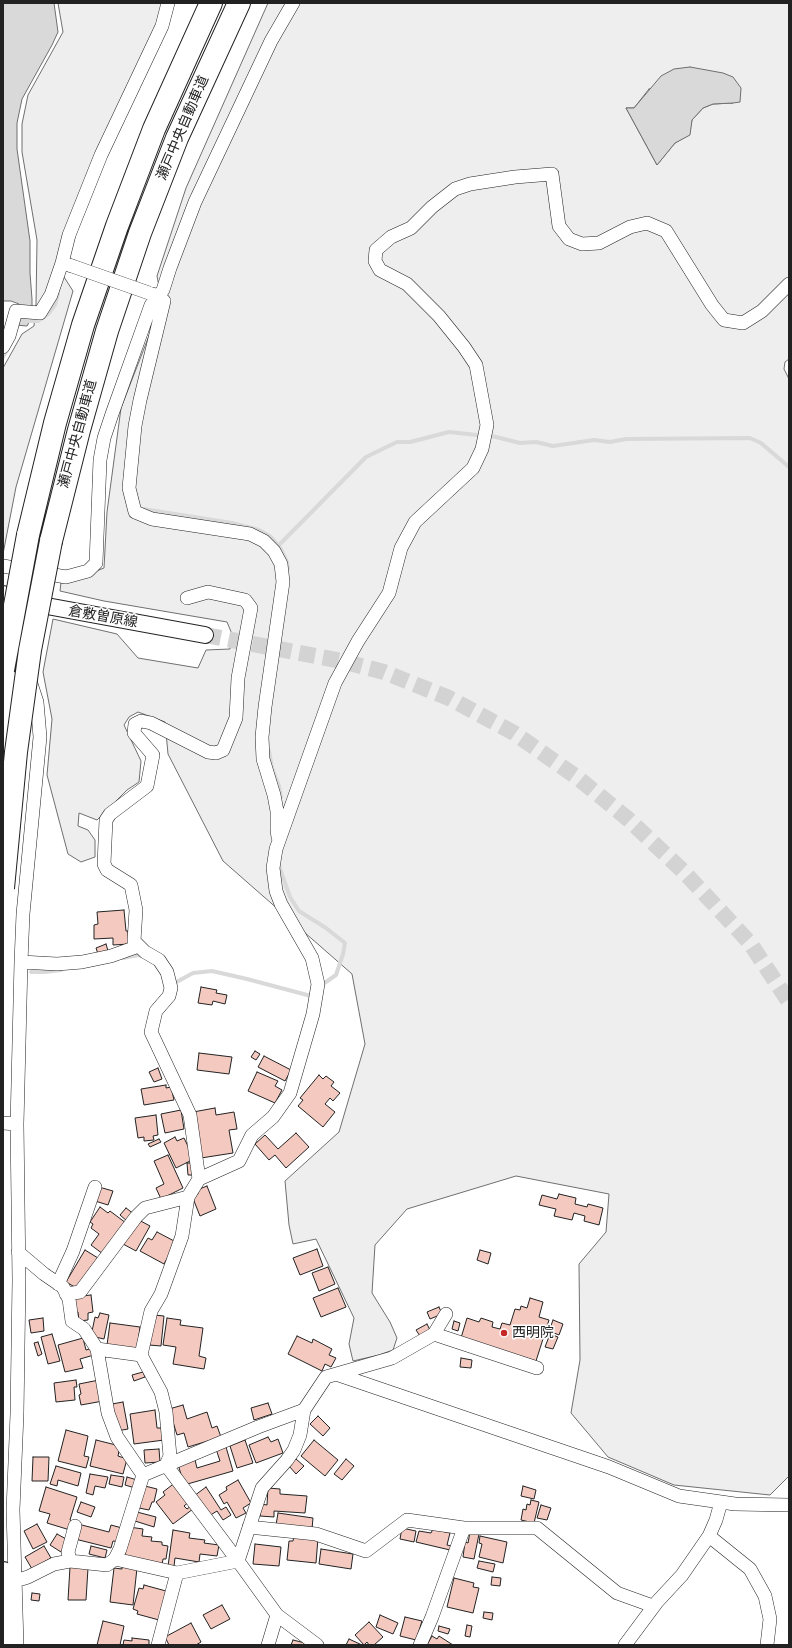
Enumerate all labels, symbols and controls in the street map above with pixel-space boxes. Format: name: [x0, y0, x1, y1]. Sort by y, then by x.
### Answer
street label: 瀬戸中央自動車道: [153, 73, 213, 183]
street label: 瀬戸中央自動車道: [55, 378, 101, 490]
street label: 倉敷曽原線: [67, 603, 139, 631]
place label: 西明院: [512, 1325, 554, 1341]
marker: 西明院: [499, 1328, 509, 1338]

